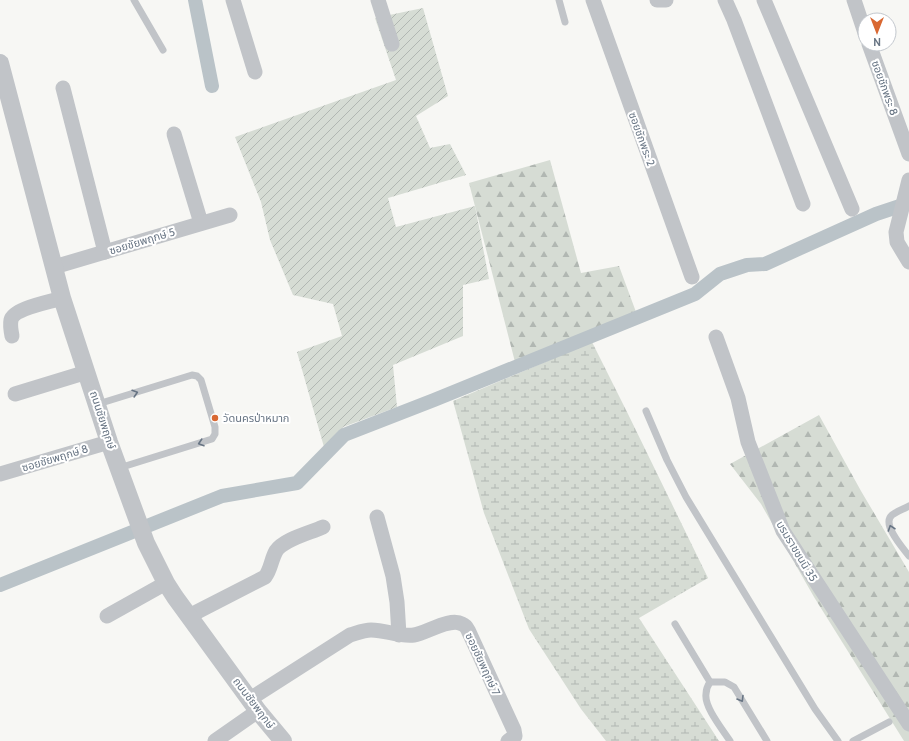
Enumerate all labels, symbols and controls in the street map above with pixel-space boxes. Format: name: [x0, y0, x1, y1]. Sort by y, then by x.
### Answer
north arrow: [857, 12, 897, 52]
text: N: [873, 35, 881, 49]
street label: ซอยชักพระ 8: [869, 59, 901, 117]
street label: ซอยชักพระ 2: [626, 110, 658, 168]
street label: ซอยชัยพฤกษ์ 5: [107, 224, 177, 258]
street label: ถนนชัยพฤกษ์: [87, 389, 119, 451]
one-way arrow: [131, 389, 138, 398]
place label: วัดนครป่าหมาก: [223, 411, 289, 425]
marker: วัดนครป่าหมาก: [210, 413, 220, 423]
one-way arrow: [198, 438, 205, 447]
street label: ซอยชัยพฤกษ์ 8: [20, 441, 90, 475]
street label: บรมราชชนนี 35: [773, 518, 821, 584]
one-way arrow: [887, 525, 896, 532]
street label: ซอยชัยพฤกษ์ 7: [462, 630, 504, 698]
street label: ถนนชัยพฤกษ์: [230, 675, 278, 731]
one-way arrow: [736, 695, 744, 702]

